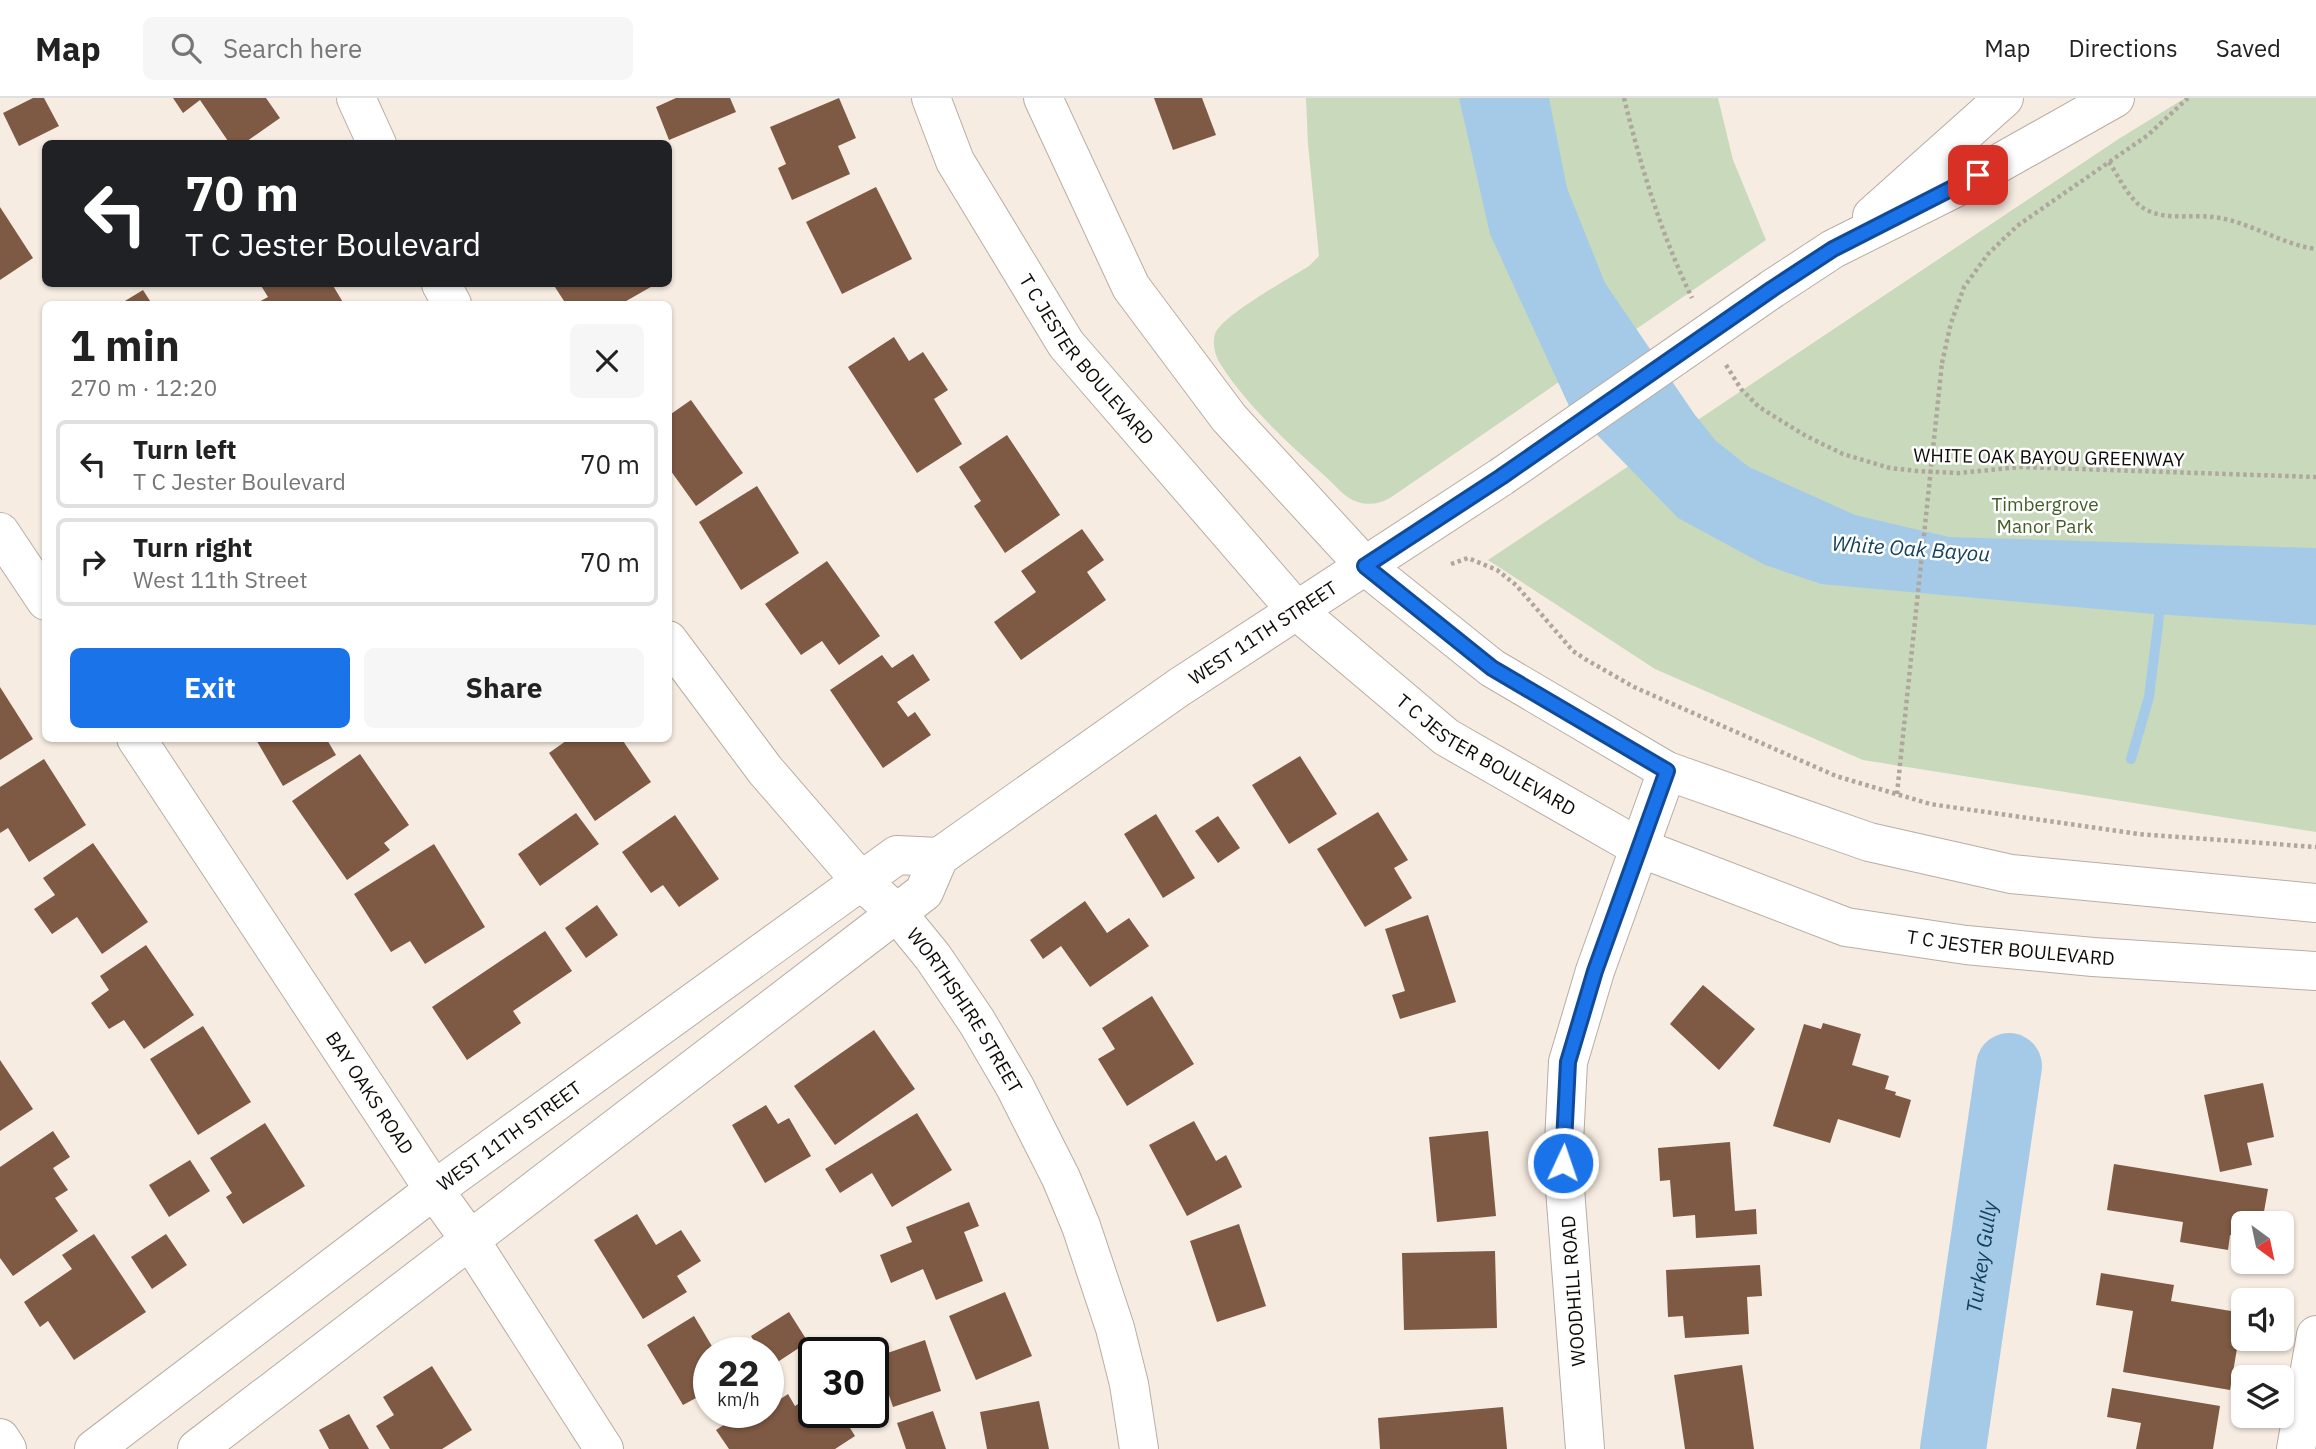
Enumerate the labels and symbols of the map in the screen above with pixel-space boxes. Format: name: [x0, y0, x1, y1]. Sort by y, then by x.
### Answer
pin: [1948, 145, 2008, 205]
street label: T C JESTER BOULEVARD: [1014, 269, 1159, 449]
street label: WHITE OAK BAYOU GREENWAY: [1913, 443, 2186, 471]
park label: Timbergrove Manor Park: [1991, 492, 2099, 538]
water label: White Oak Bayou: [1831, 528, 1991, 568]
street label: WEST 11TH STREET: [1184, 575, 1342, 690]
street label: T C JESTER BOULEVARD: [1392, 688, 1580, 821]
street label: WORTHSHIRE STREET: [902, 923, 1028, 1097]
street label: T C JESTER BOULEVARD: [1905, 924, 2115, 970]
street label: BAY OAKS ROAD: [321, 1027, 419, 1159]
street label: WEST 11TH STREET: [432, 1075, 586, 1196]
position arrow: [1526, 1126, 1600, 1200]
water label: Turkey Gully: [1959, 1198, 2003, 1315]
north arrow: [2231, 1211, 2294, 1274]
street label: WOODHILL ROAD: [1556, 1215, 1590, 1367]
speed limit sign: 30: [798, 1337, 889, 1428]

